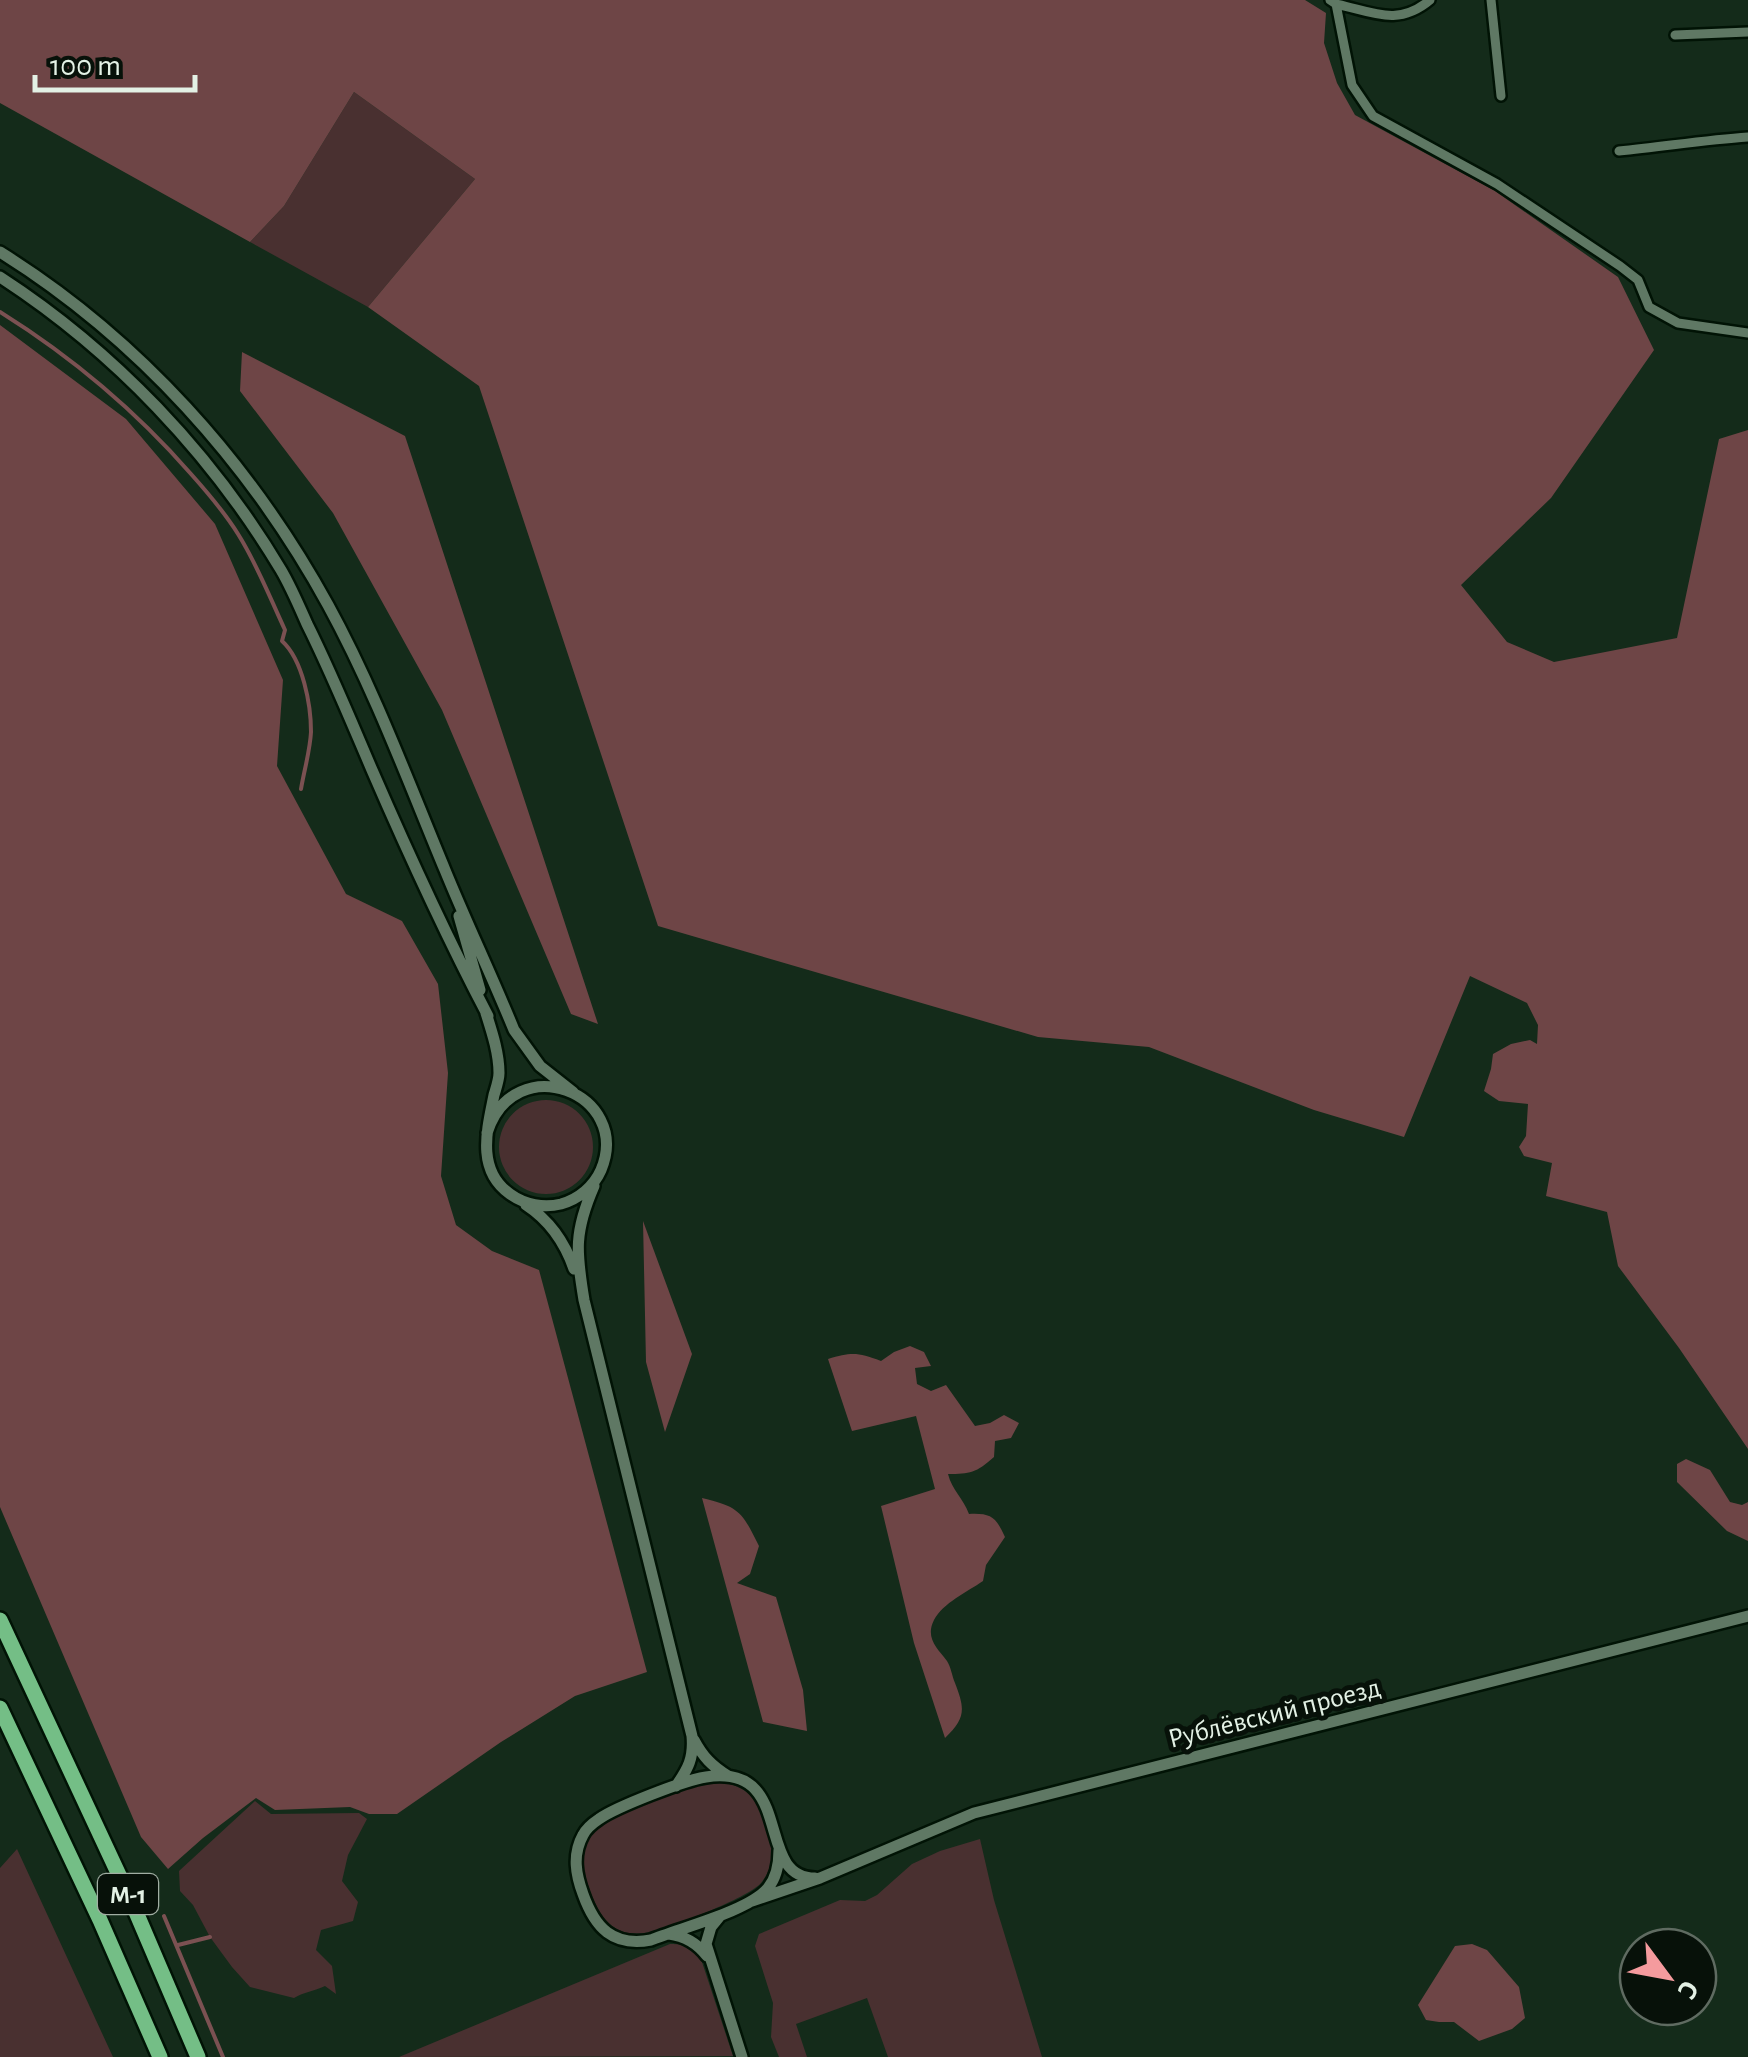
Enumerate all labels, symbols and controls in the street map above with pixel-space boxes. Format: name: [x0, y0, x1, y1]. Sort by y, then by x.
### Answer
scale bar: [35, 30, 195, 92]
text: 100 m: [50, 51, 121, 81]
street label: Рублёвский проезд: [1165, 1674, 1384, 1754]
road number: М-1: [98, 1874, 158, 1914]
north arrow: [1618, 1927, 1718, 2027]
text: С: [1672, 1975, 1703, 2003]

